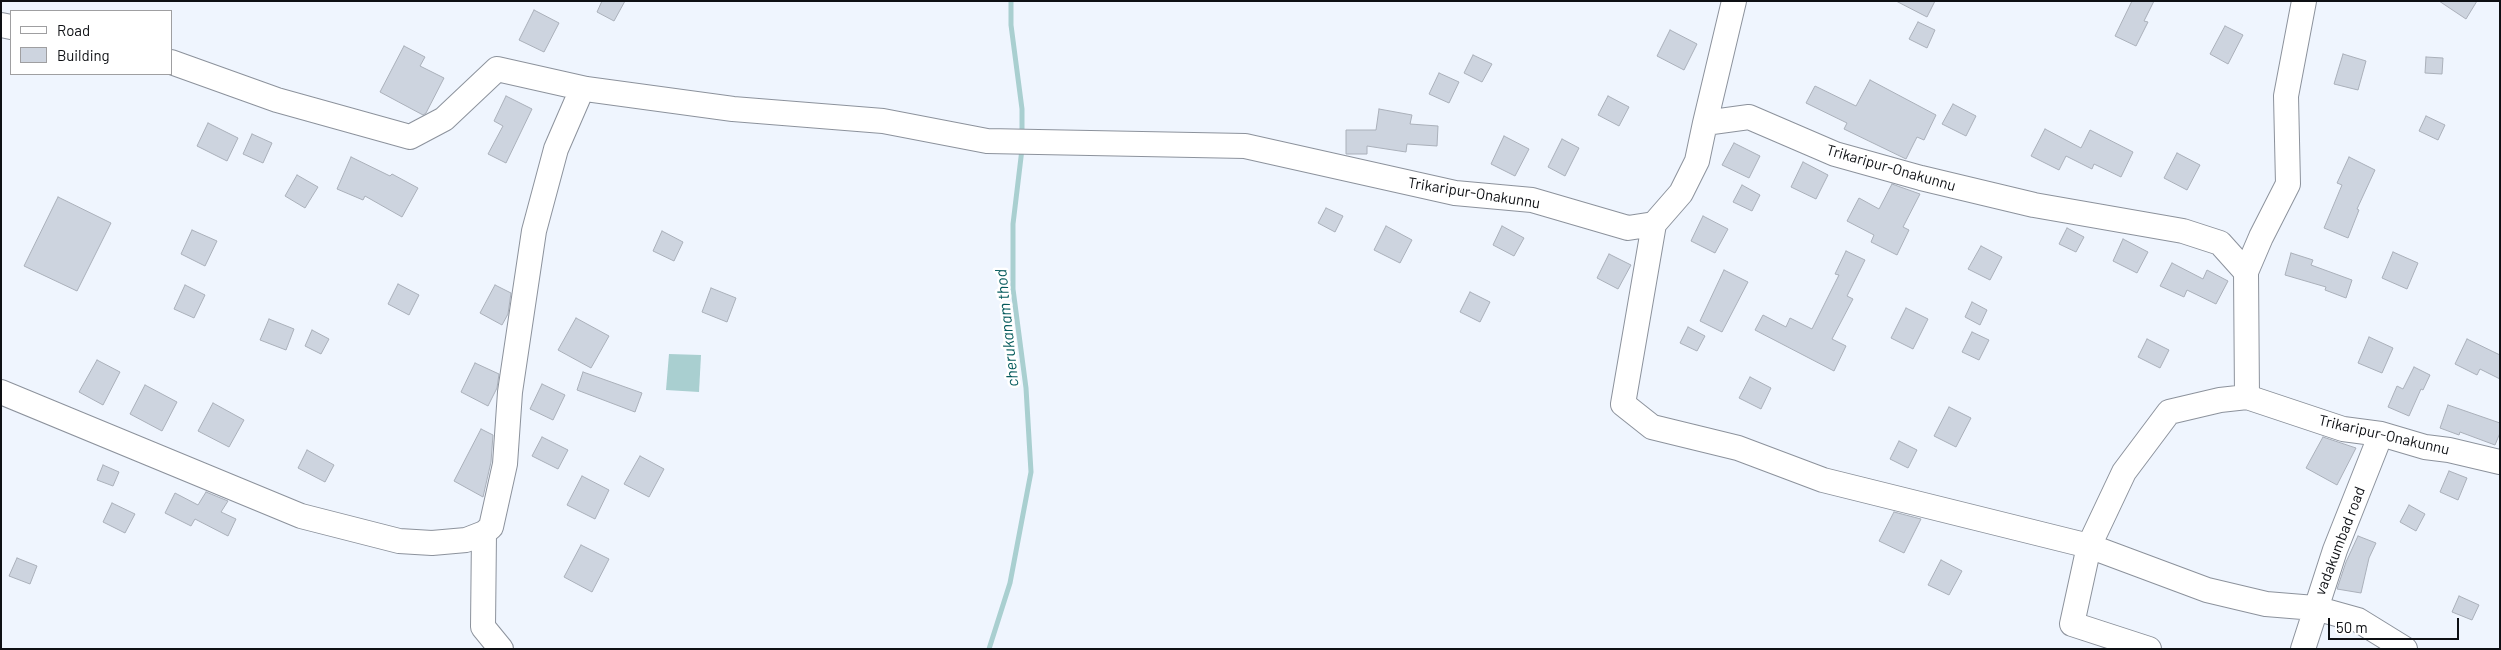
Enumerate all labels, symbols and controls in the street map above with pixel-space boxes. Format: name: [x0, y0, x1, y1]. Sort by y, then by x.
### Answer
legend: [10, 10, 172, 75]
text: Road: [57, 21, 90, 39]
text: Building: [57, 46, 110, 64]
street label: Trikaripur-Onakunnu: [1824, 141, 1958, 195]
street label: Trikaripur-Onakunnu: [1407, 174, 1541, 212]
water label: cherukanam thod: [991, 268, 1023, 388]
street label: Trikaripur-Onakunnu: [2317, 411, 2451, 459]
street label: vadakumbad road: [2311, 484, 2369, 598]
scale bar: [2331, 608, 2462, 640]
text: 50 m: [2336, 618, 2368, 636]

